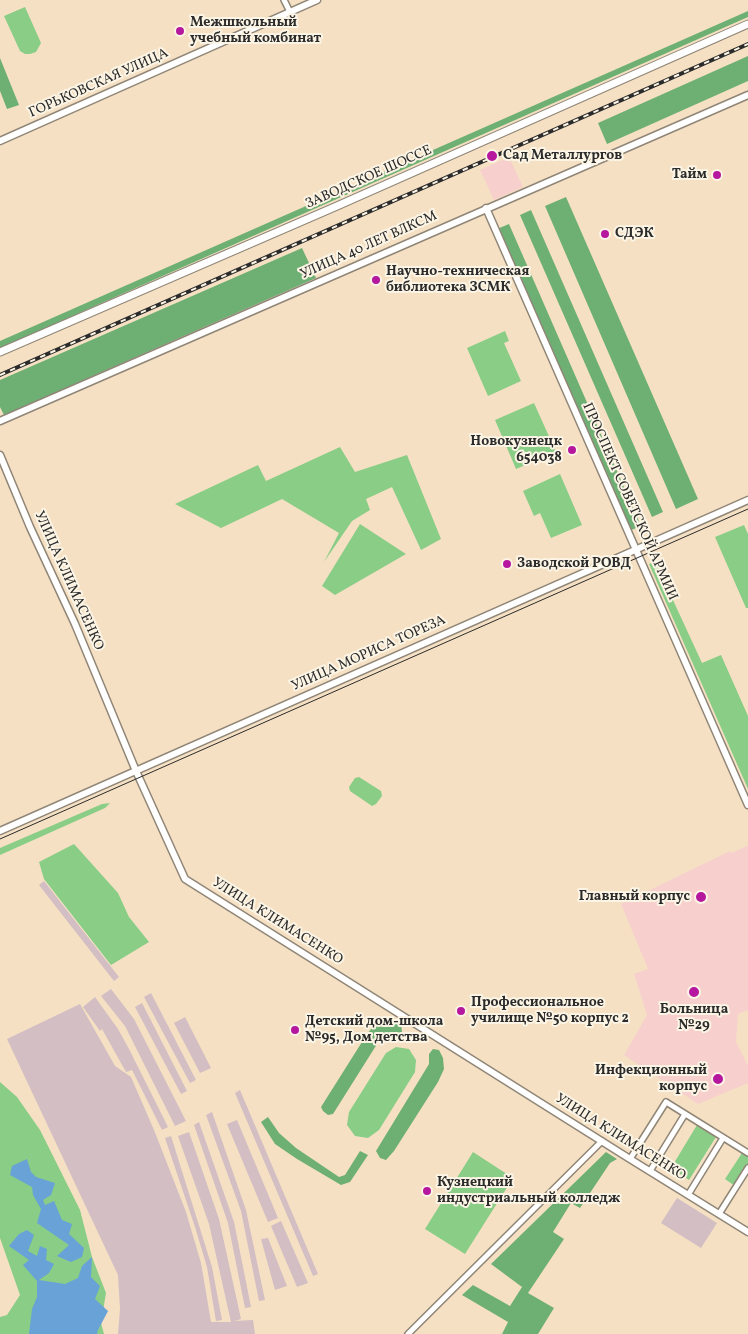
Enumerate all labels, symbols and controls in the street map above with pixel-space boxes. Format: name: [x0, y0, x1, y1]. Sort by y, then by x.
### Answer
place label: Межшкольный учебный комбинат: [190, 15, 321, 48]
marker: Межшкольный учебный комбинат: [174, 25, 186, 37]
street label: ГОРЬКОВСКАЯ УЛИЦА: [27, 46, 171, 122]
street label: ЗАВОДСКОЕ ШОССЕ: [303, 143, 435, 213]
place label: Сад Металлургов: [503, 148, 622, 164]
marker: Сад Металлургов: [485, 149, 499, 163]
place label: Тайм: [672, 167, 707, 183]
marker: Тайм: [711, 169, 723, 181]
street label: УЛИЦА 40 ЛЕТ ВЛКСМ: [298, 208, 440, 284]
place label: СДЭК: [615, 226, 654, 242]
marker: СДЭК: [599, 228, 611, 240]
place label: Научно-техническая библиотека ЗСМК: [386, 264, 529, 296]
marker: Научно-техническая библиотека ЗСМК: [370, 274, 382, 286]
street label: ПРОСПЕКТ СОВЕТСКОЙ АРМИИ: [578, 400, 680, 604]
place label: Новокузнецк 654038: [470, 434, 562, 467]
marker: Новокузнецк 654038: [566, 444, 578, 456]
street label: УЛИЦА КЛИМАСЕНКО: [30, 509, 106, 653]
place label: Заводской РОВД: [517, 556, 631, 572]
marker: Заводской РОВД: [501, 558, 513, 570]
street label: УЛИЦА МОРИСА ТОРЕЗА: [289, 612, 449, 696]
street label: УЛИЦА КЛИМАСЕНКО: [209, 875, 345, 969]
place label: Главный корпус: [579, 889, 690, 905]
marker: Главный корпус: [694, 890, 708, 904]
marker: Больница №29: [687, 985, 701, 999]
place label: Профессиональное училище №50 корпус 2: [471, 995, 629, 1028]
place label: Больница №29: [660, 1002, 728, 1034]
marker: Профессиональное училище №50 корпус 2: [455, 1005, 467, 1017]
place label: Детский дом-школа №95, Дом детства: [305, 1014, 443, 1046]
marker: Детский дом-школа №95, Дом детства: [289, 1024, 301, 1036]
place label: Инфекционный корпус: [595, 1063, 707, 1096]
marker: Инфекционный корпус: [711, 1072, 725, 1086]
street label: УЛИЦА КЛИМАСЕНКО: [552, 1091, 688, 1185]
place label: Кузнецкий индустриальный колледж: [437, 1175, 620, 1208]
marker: Кузнецкий индустриальный колледж: [421, 1185, 433, 1197]

